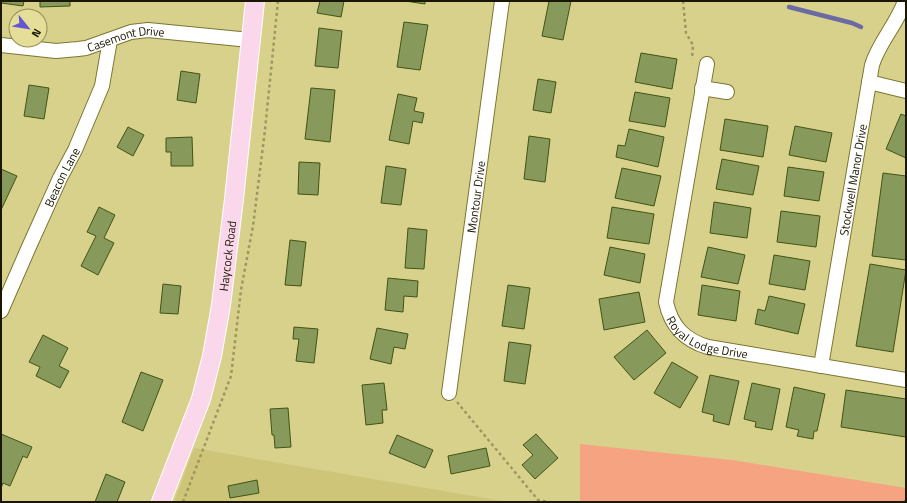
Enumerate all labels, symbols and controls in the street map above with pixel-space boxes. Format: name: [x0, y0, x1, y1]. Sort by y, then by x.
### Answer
north arrow: [8, 8, 48, 48]
street label: Casemont Drive: [84, 20, 166, 56]
text: N: [28, 26, 45, 40]
street label: Stockwell Manor Drive: [834, 122, 871, 237]
street label: Beacon Lane: [39, 144, 84, 210]
street label: Montour Drive: [461, 159, 490, 234]
street label: Haycock Road: [213, 220, 241, 292]
street label: Royal Lodge Drive: [662, 312, 749, 363]

